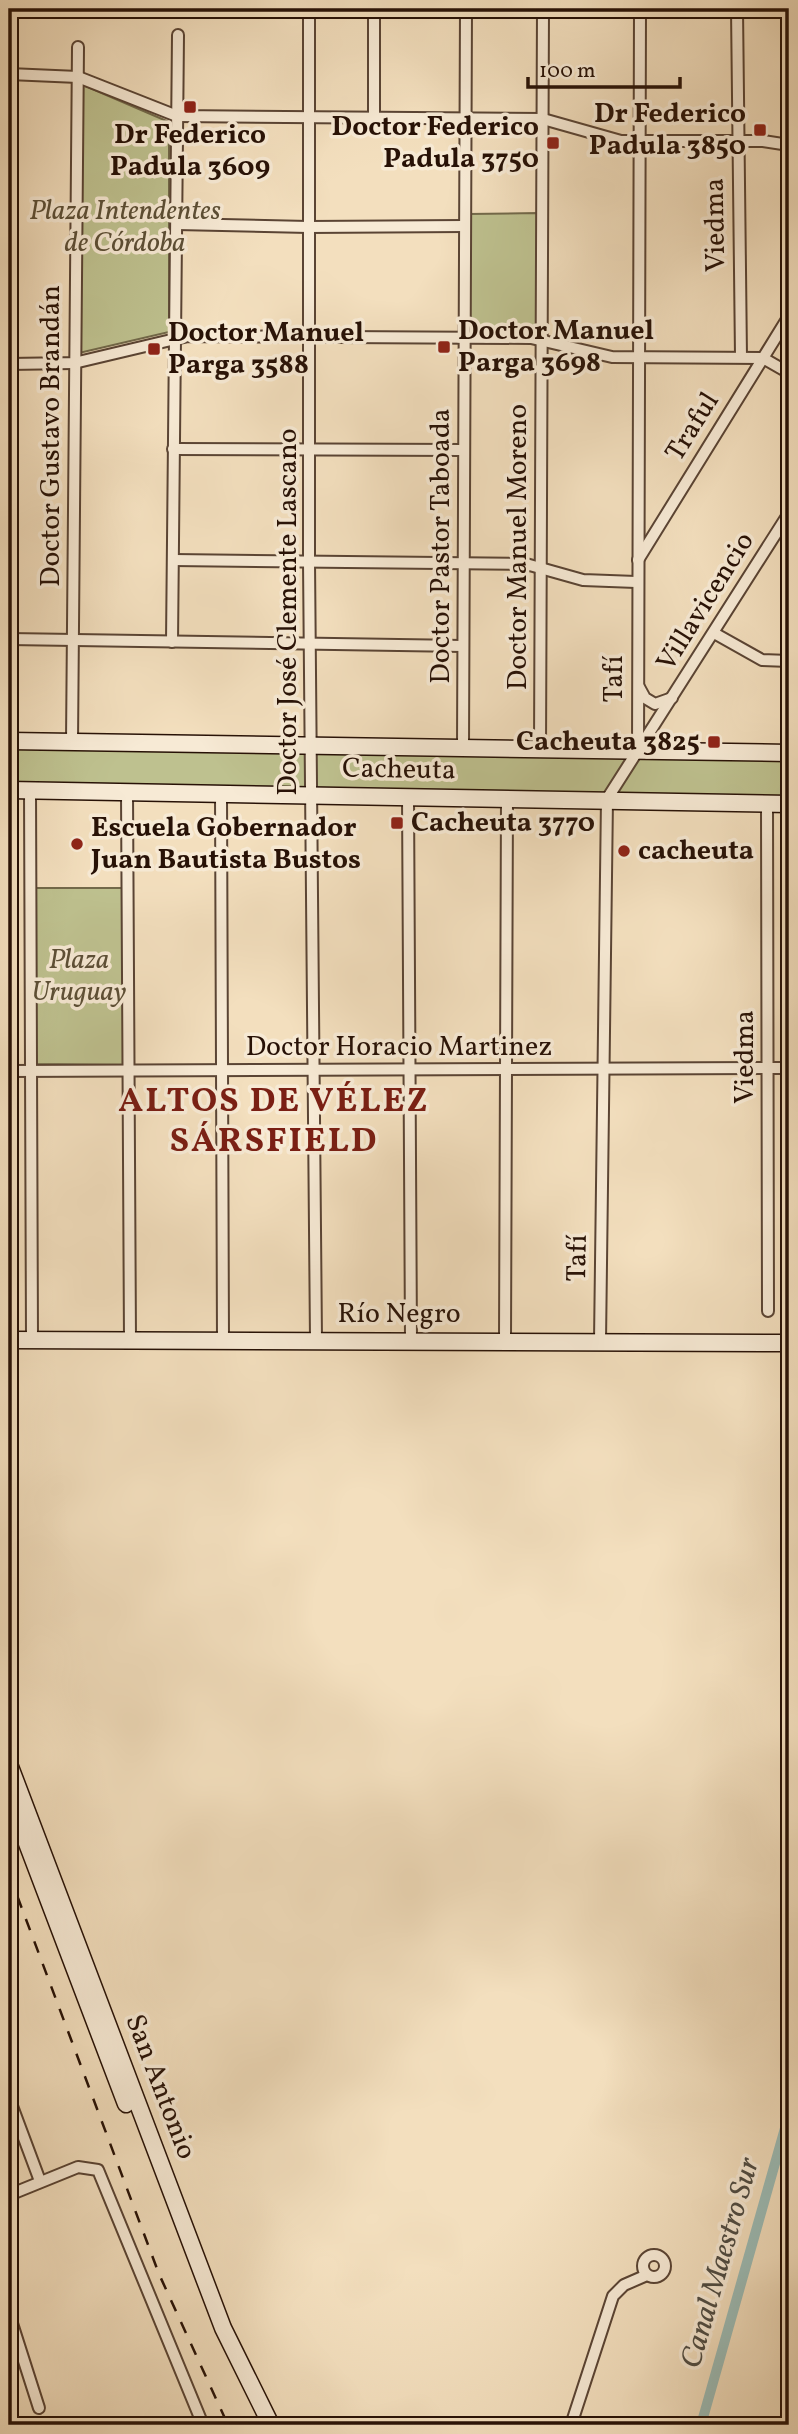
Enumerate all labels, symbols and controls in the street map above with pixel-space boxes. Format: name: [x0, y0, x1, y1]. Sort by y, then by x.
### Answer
scale bar: [528, 46, 681, 90]
text: 100 m: [539, 57, 596, 86]
place label: Dr Federico Padula 3850: [589, 95, 746, 166]
marker: Dr Federico Padula 3609: [182, 99, 198, 115]
place label: Doctor Federico Padula 3750: [332, 108, 539, 179]
place label: Dr Federico Padula 3609: [110, 116, 270, 187]
marker: Dr Federico Padula 3850: [752, 122, 768, 138]
marker: Doctor Federico Padula 3750: [545, 135, 561, 151]
street label: Viedma: [696, 178, 736, 272]
park label: Plaza Intendentes de Córdoba: [29, 192, 221, 263]
street label: Doctor Gustavo Brandán: [32, 285, 71, 587]
place label: Doctor Manuel Parga 3698: [458, 312, 654, 383]
place label: Doctor Manuel Parga 3588: [168, 314, 364, 385]
marker: Doctor Manuel Parga 3698: [436, 339, 452, 355]
marker: Doctor Manuel Parga 3588: [146, 341, 162, 357]
street label: Traful: [657, 385, 729, 469]
street label: Doctor Manuel Moreno: [499, 404, 538, 690]
street label: Doctor Pastor Taboada: [422, 408, 461, 684]
street label: Doctor José Clemente Lascano: [269, 428, 308, 796]
street label: Villavicencio: [648, 525, 764, 679]
street label: Tafí: [595, 655, 634, 703]
place label: Cacheuta 3825: [516, 723, 700, 762]
marker: Cacheuta 3825: [706, 734, 722, 750]
street label: Cacheuta: [342, 750, 456, 790]
place label: Cacheuta 3770: [411, 804, 595, 843]
place label: Escuela Gobernador Juan Bautista Bustos: [90, 809, 361, 880]
marker: Cacheuta 3770: [389, 815, 405, 831]
place label: cacheuta: [638, 832, 754, 871]
marker: Escuela Gobernador Juan Bautista Bustos: [69, 836, 85, 852]
marker: cacheuta: [616, 843, 632, 859]
park label: Plaza Uruguay: [31, 941, 127, 1012]
street label: Viedma: [726, 1010, 765, 1104]
street label: Doctor Horacio Martinez: [246, 1028, 552, 1067]
district label: ALTOS DE VÉLEZ SÁRSFIELD: [118, 1078, 430, 1166]
street label: Tafí: [558, 1234, 598, 1282]
street label: Río Negro: [337, 1295, 461, 1334]
street label: San Antonio: [114, 2009, 206, 2165]
water label: Canal Maestro Sur: [671, 2152, 771, 2373]

